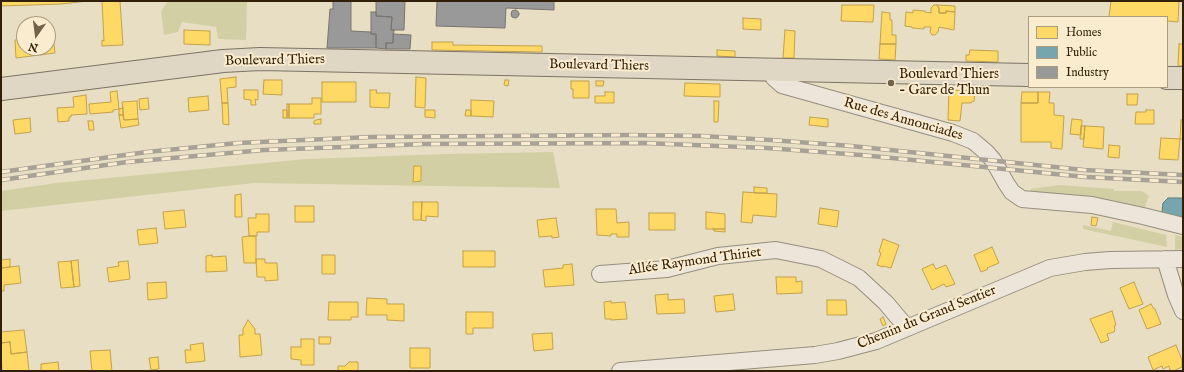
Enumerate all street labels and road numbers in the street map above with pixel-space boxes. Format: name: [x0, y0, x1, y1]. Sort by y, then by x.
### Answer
street label: Boulevard Thiers: [225, 52, 325, 70]
street label: Boulevard Thiers: [549, 57, 649, 75]
street label: Rue des Annonciades: [841, 95, 965, 145]
street label: Allée Raymond Thiriet: [627, 244, 763, 280]
street label: Chemin du Grand Sentier: [855, 282, 999, 354]

